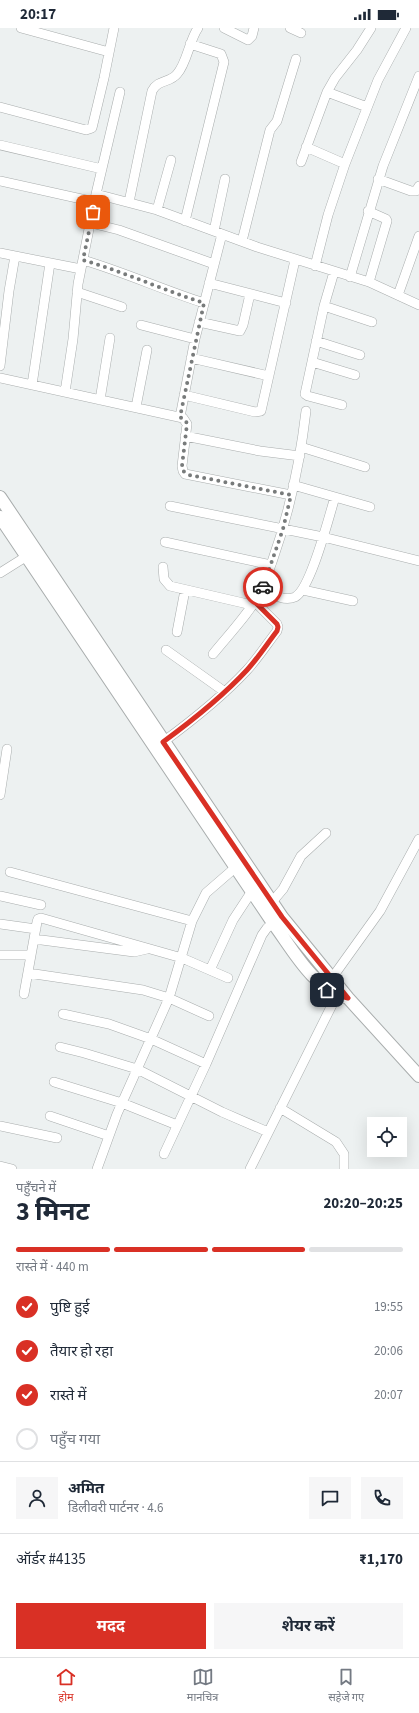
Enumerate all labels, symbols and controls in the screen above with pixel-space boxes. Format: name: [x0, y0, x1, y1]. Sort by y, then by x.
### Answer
text: 20:17: [20, 4, 56, 25]
pin: [76, 195, 110, 229]
icon: bag: [82, 201, 104, 223]
courier: [243, 567, 283, 607]
icon: car: [252, 576, 274, 598]
pin: [310, 973, 344, 1007]
icon: home: [316, 979, 338, 1001]
map controls: [367, 1117, 407, 1157]
button: locate: [367, 1117, 407, 1157]
text: पहुँचने में: [16, 1179, 56, 1197]
text: 3 मिनट: [16, 1193, 90, 1230]
text: 20:20–20:25: [323, 1193, 403, 1214]
text: रास्ते में · 440 m: [16, 1258, 89, 1276]
icon: check: [16, 1296, 38, 1318]
text: पुष्टि हुई: [50, 1297, 90, 1318]
text: 19:55: [374, 1298, 403, 1316]
icon: check: [16, 1340, 38, 1362]
text: तैयार हो रहा: [50, 1341, 113, 1362]
text: 20:06: [374, 1342, 403, 1360]
icon: check: [16, 1384, 38, 1406]
text: रास्ते में: [50, 1385, 86, 1406]
text: 20:07: [374, 1386, 403, 1404]
text: पहुँच गया: [50, 1429, 100, 1450]
button: person: [16, 1477, 58, 1519]
button: chat: [309, 1477, 351, 1519]
button: phone: [361, 1477, 403, 1519]
text: अमित: [68, 1478, 104, 1499]
text: डिलीवरी पार्टनर · 4.6: [68, 1499, 163, 1517]
text: ऑर्डर #4135: [16, 1549, 86, 1570]
text: ₹1,170: [359, 1549, 403, 1570]
button: मदद: [16, 1603, 206, 1649]
button: शेयर करें: [214, 1603, 403, 1649]
tab: होम: [55, 1666, 77, 1705]
tab: मानचित्र: [187, 1666, 218, 1705]
tab: सहेजे गए: [328, 1666, 364, 1705]

